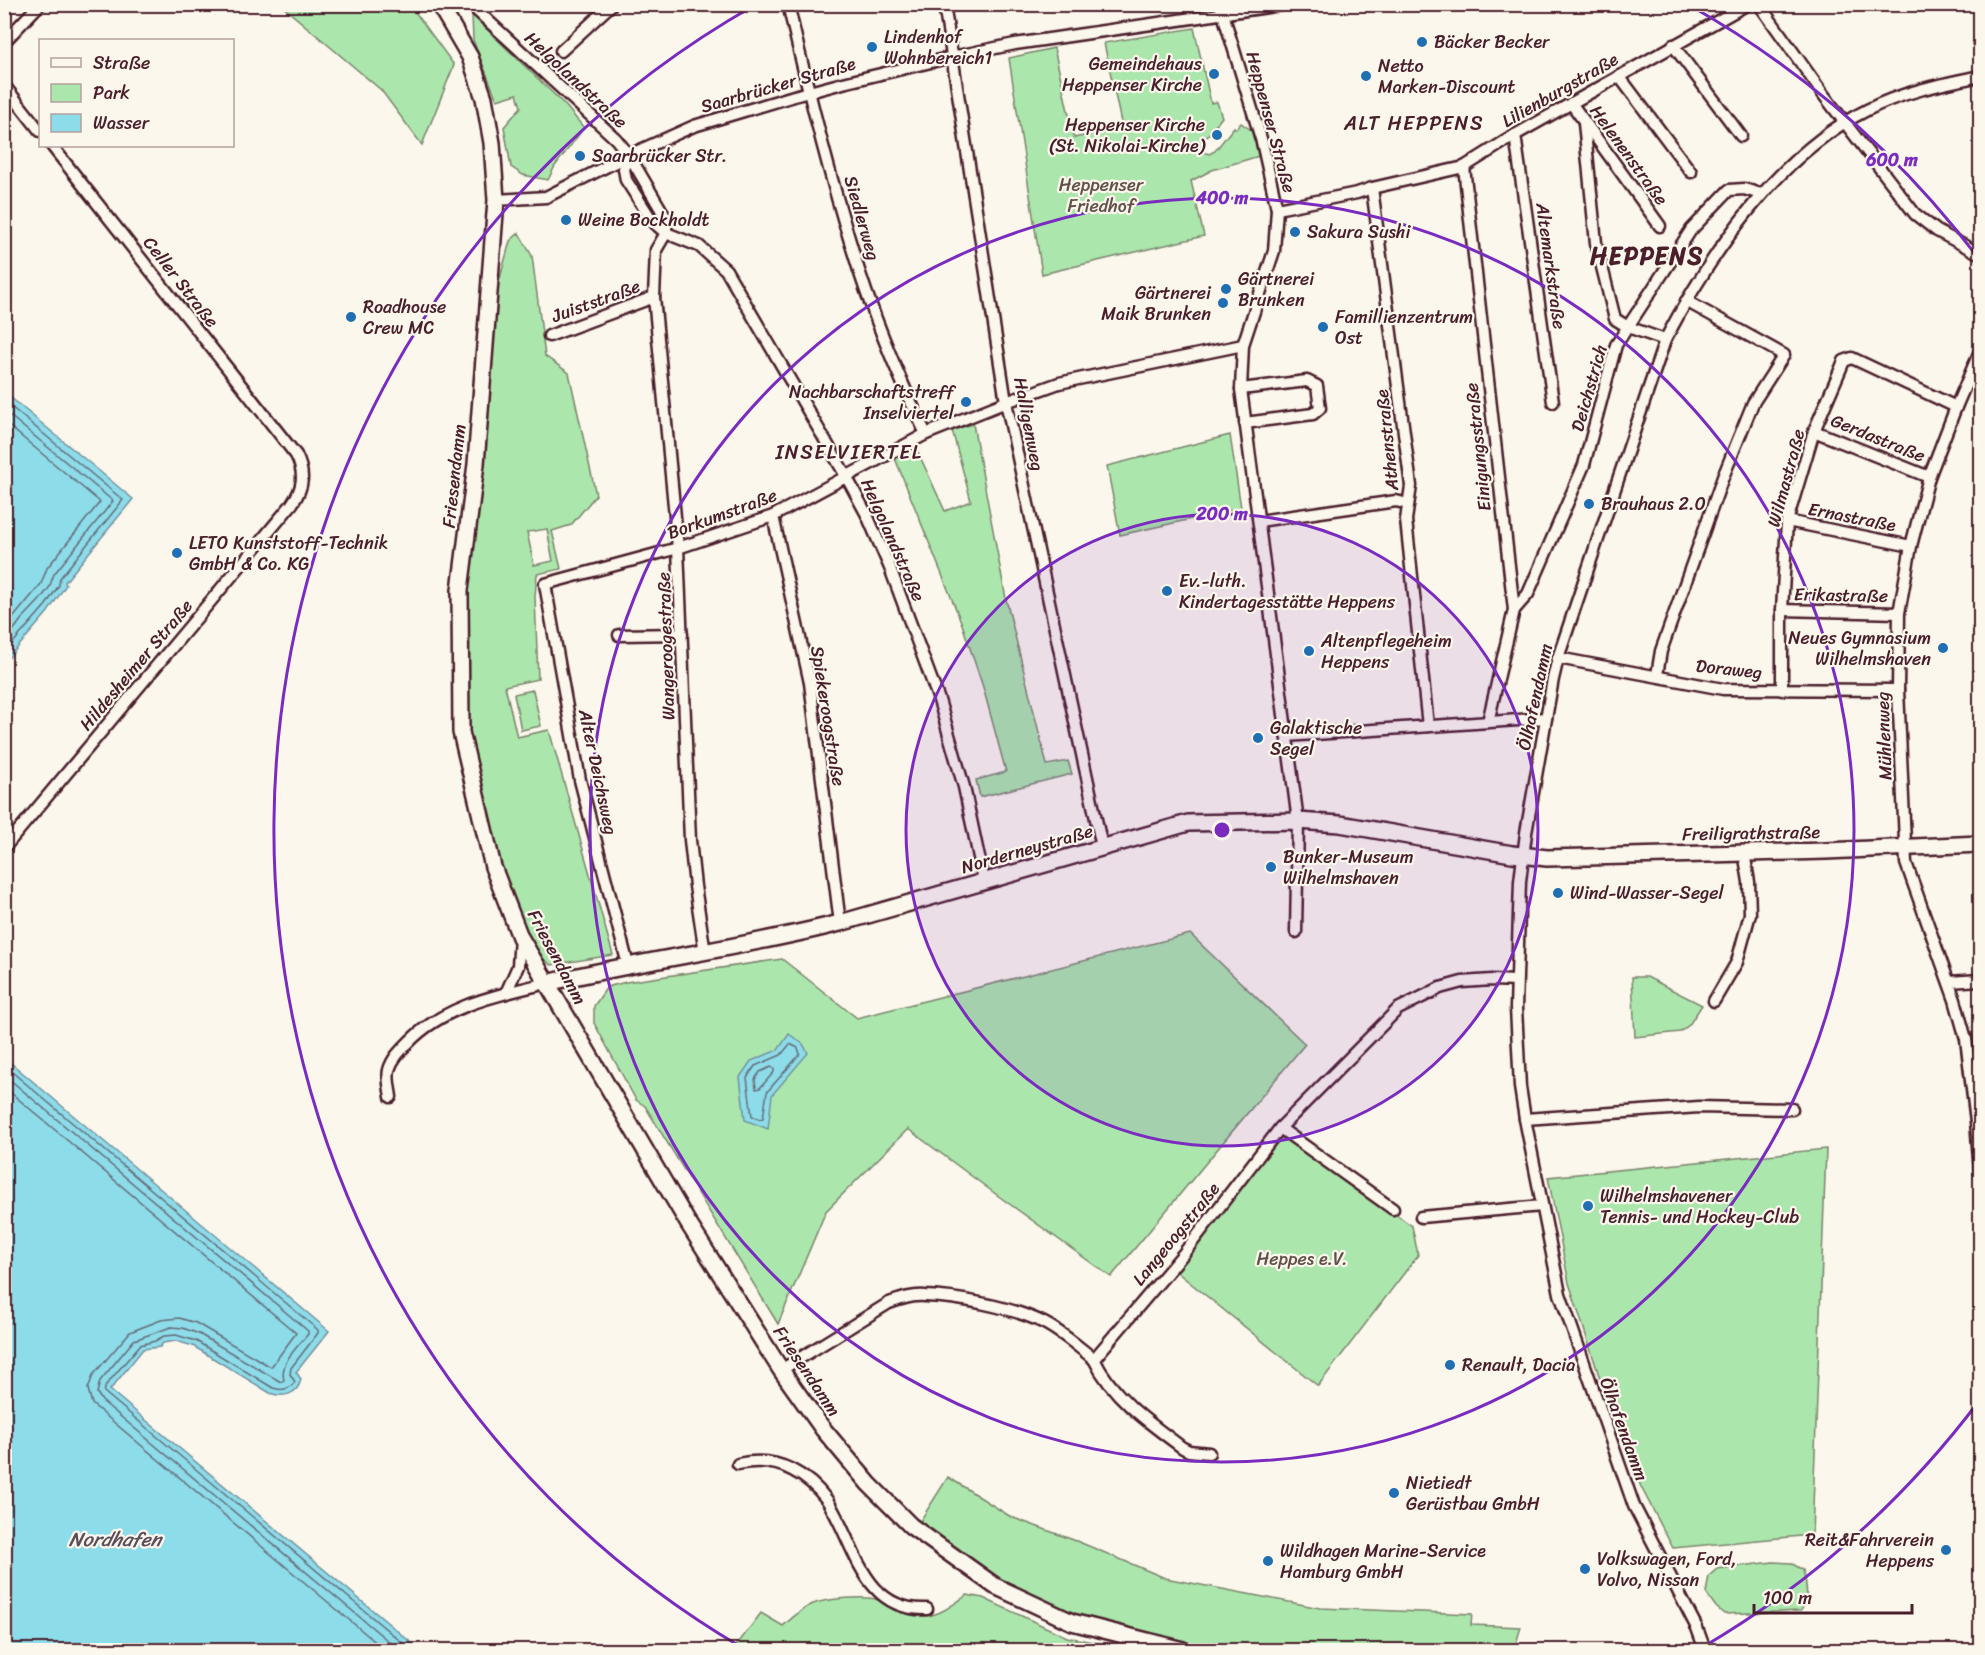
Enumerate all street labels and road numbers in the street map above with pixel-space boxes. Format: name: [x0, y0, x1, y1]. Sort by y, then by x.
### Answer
street label: Helgolandstraße: [517, 23, 635, 137]
street label: Lilienburgstraße: [1496, 43, 1625, 136]
street label: Saarbrücker Straße: [697, 47, 860, 122]
street label: Heppenser Straße: [1237, 47, 1305, 197]
street label: Helenenstraße: [1581, 98, 1677, 212]
street label: Siedlerweg: [835, 172, 889, 264]
street label: Altemarkstraße: [1526, 200, 1576, 331]
street label: Celler Straße: [135, 229, 227, 335]
street label: Juiststraße: [546, 270, 645, 332]
street label: Deichstrich: [1561, 341, 1617, 435]
street label: Halligenweg: [1004, 374, 1054, 474]
street label: Einigungsstraße: [1455, 381, 1501, 513]
street label: Athenstraße: [1366, 387, 1408, 493]
street label: Gerdastraße: [1826, 404, 1930, 472]
street label: Friesendamm: [433, 422, 475, 530]
street label: Wilmastraße: [1758, 425, 1814, 531]
street label: Helgolandstraße: [852, 473, 934, 607]
street label: Borkumstraße: [662, 479, 782, 549]
street label: Ernastraße: [1805, 493, 1899, 541]
street label: Wangeroogestraße: [647, 571, 685, 721]
street label: Erikastraße: [1794, 578, 1888, 612]
street label: Hildesheimer Straße: [71, 592, 201, 738]
street label: Ölhafendamm: [1508, 641, 1562, 753]
street label: Spiekeroogstraße: [801, 644, 855, 788]
street label: Doraweg: [1694, 650, 1764, 688]
street label: Mühlenweg: [1866, 691, 1902, 781]
street label: Alter Deichsweg: [569, 705, 627, 838]
street label: Norderneystraße: [957, 815, 1097, 883]
street label: Freiligrathstraße: [1682, 816, 1821, 850]
street label: Friesendamm: [518, 903, 596, 1011]
street label: Langeoogstraße: [1124, 1175, 1228, 1293]
street label: Friesendamm: [765, 1319, 850, 1423]
street label: Ölhafendamm: [1590, 1373, 1658, 1485]

